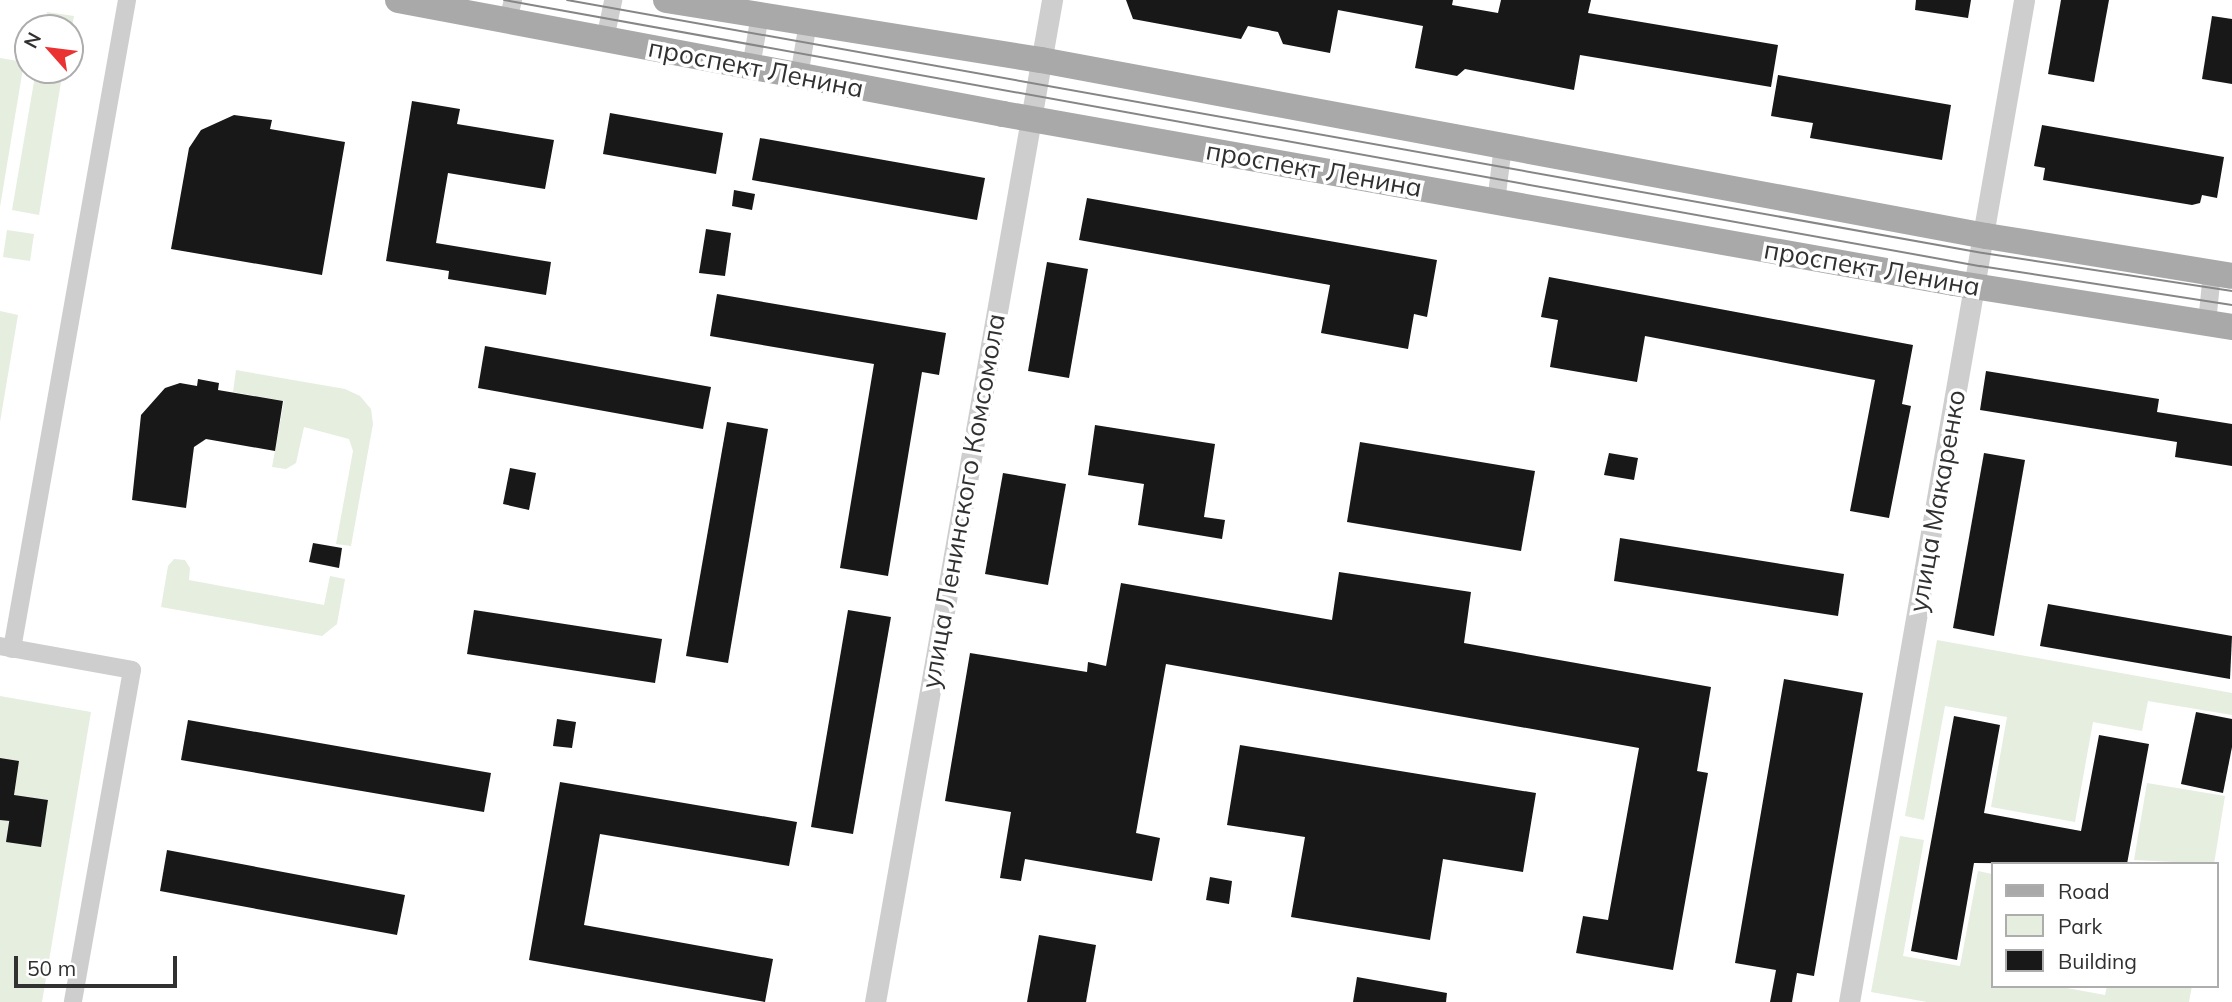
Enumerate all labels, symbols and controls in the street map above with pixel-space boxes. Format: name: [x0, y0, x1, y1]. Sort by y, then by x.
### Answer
north arrow: [14, 14, 84, 84]
text: N: [18, 28, 46, 52]
street label: проспект Ленина: [646, 32, 866, 104]
street label: проспект Ленина: [1204, 135, 1424, 203]
street label: проспект Ленина: [1762, 234, 1982, 302]
street label: улица Ленинского Комсомола: [915, 311, 1011, 691]
street label: улица Макаренко: [1902, 387, 1972, 615]
legend: [1990, 862, 2218, 988]
text: Road: [2058, 878, 2109, 904]
text: Park: [2058, 913, 2102, 939]
scale bar: [18, 942, 180, 986]
text: Building: [2058, 948, 2137, 974]
text: 50 m: [27, 955, 76, 981]

